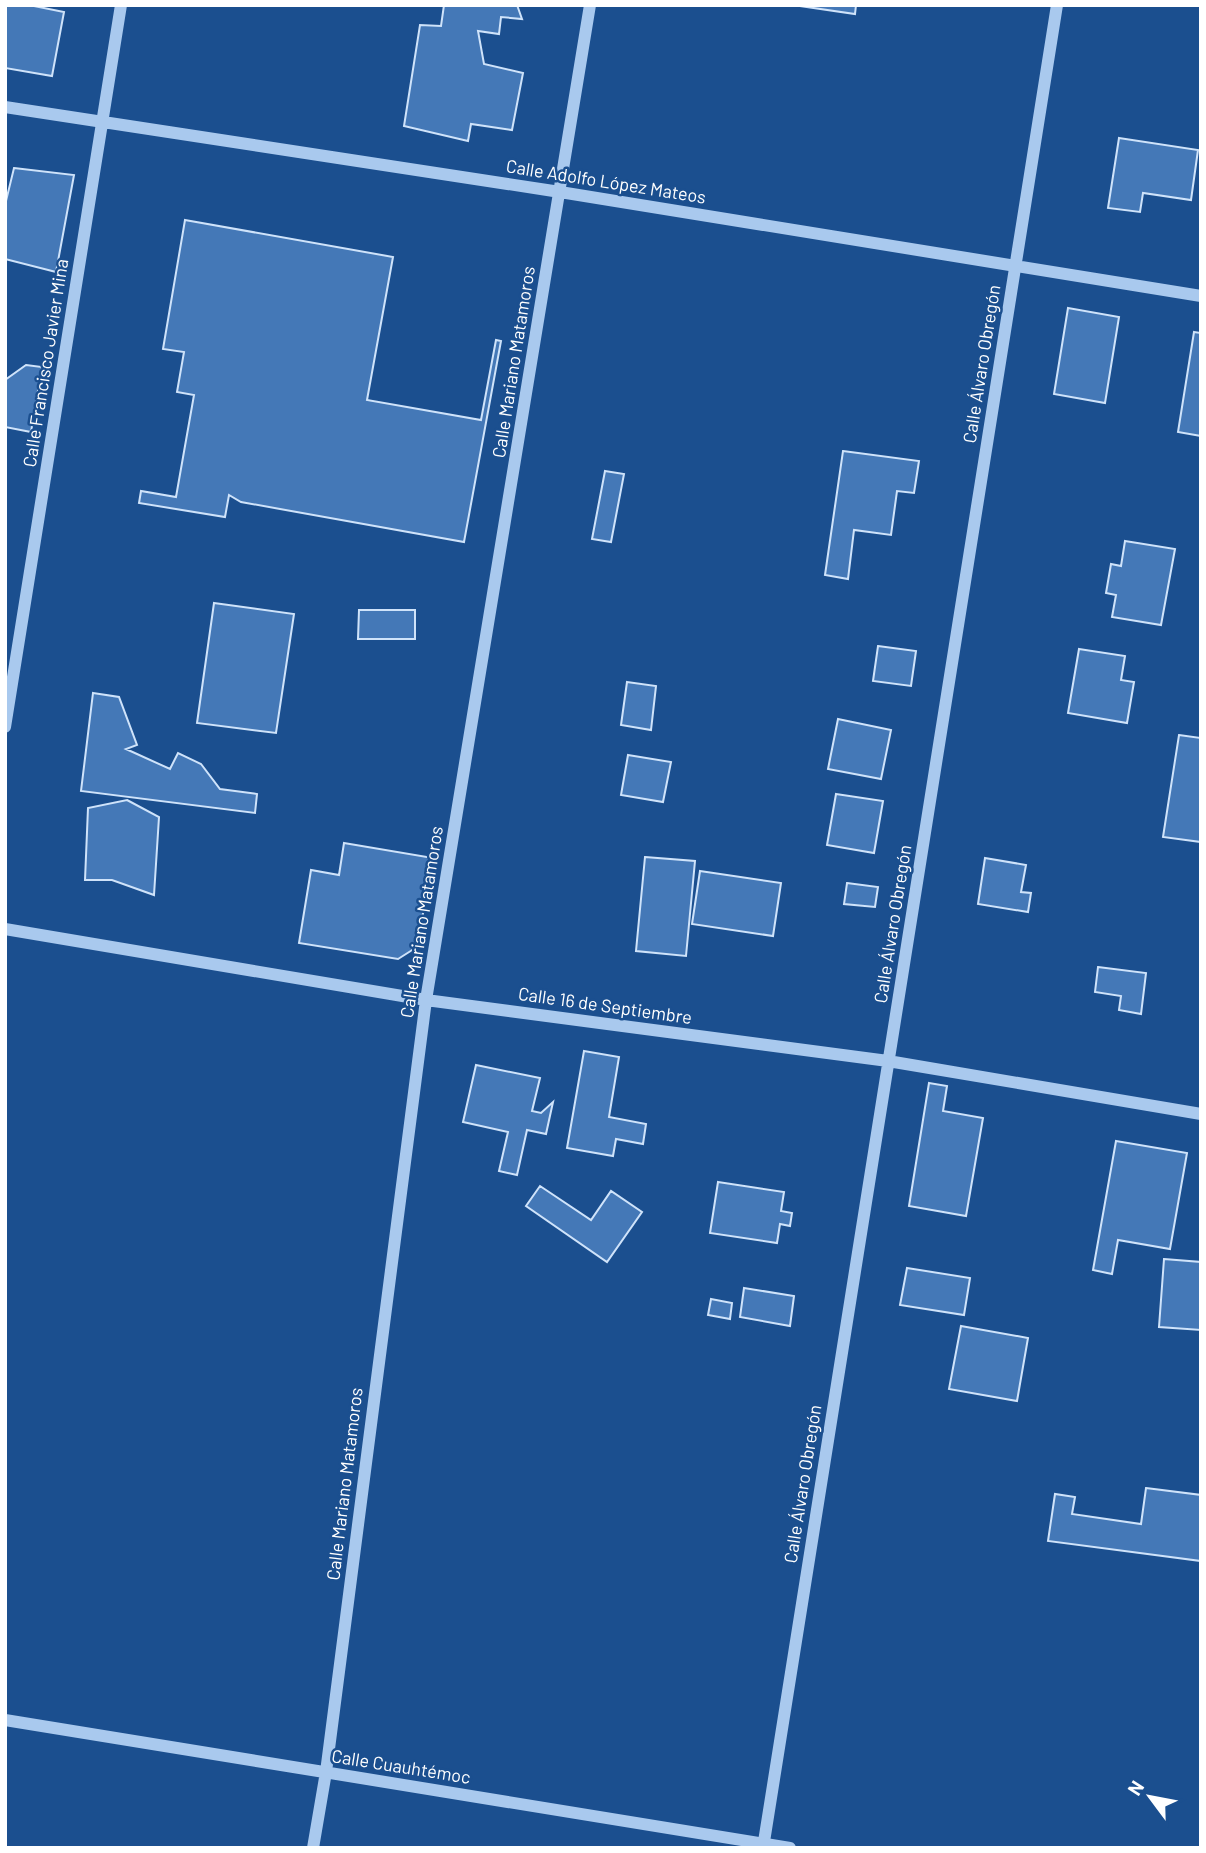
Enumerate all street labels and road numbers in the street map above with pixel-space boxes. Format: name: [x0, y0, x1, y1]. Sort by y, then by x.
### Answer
street label: Calle Adolfo López Mateos: [505, 154, 708, 208]
street label: Calle Francisco Javier Mina: [18, 257, 72, 469]
street label: Calle Mariano Matamoros: [487, 264, 539, 459]
street label: Calle Álvaro Obregón: [958, 283, 1004, 445]
street label: Calle Mariano Matamoros: [395, 824, 447, 1019]
street label: Calle Álvaro Obregón: [869, 843, 915, 1005]
street label: Calle 16 de Septiembre: [517, 982, 693, 1028]
street label: Calle Mariano Matamoros: [321, 1386, 367, 1582]
street label: Calle Álvaro Obregón: [779, 1403, 825, 1565]
street label: Calle Cuauhtémoc: [330, 1744, 472, 1788]

